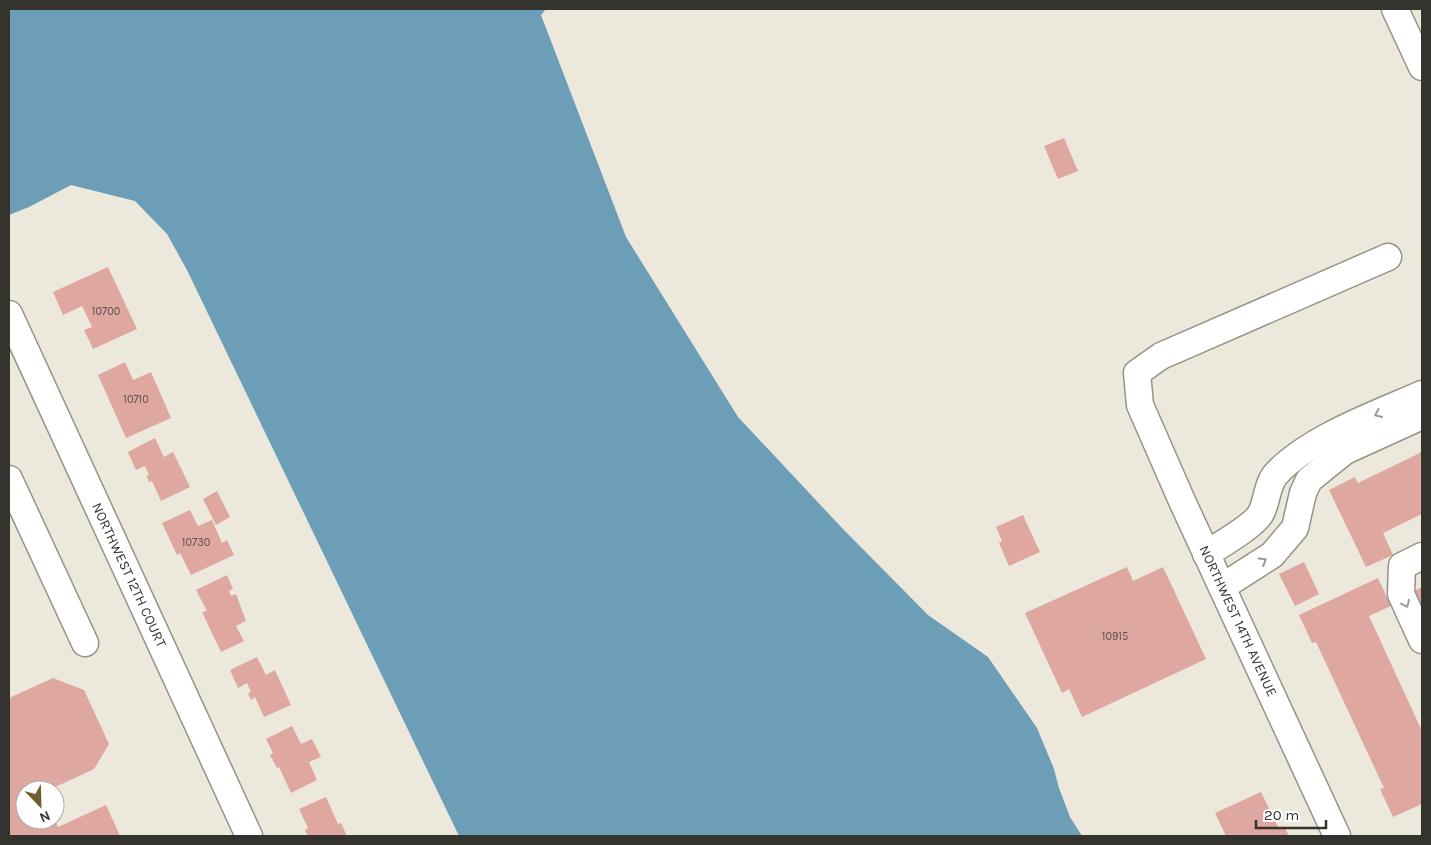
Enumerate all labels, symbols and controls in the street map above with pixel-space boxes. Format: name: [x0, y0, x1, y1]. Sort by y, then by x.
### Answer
house number: 10700: [92, 305, 120, 318]
house number: 10710: [123, 393, 149, 406]
one-way arrow: [1374, 407, 1383, 418]
street label: NORTHWEST 12TH COURT: [88, 500, 170, 650]
house number: 10730: [182, 536, 210, 549]
street label: NORTHWEST 14TH AVENUE: [1195, 543, 1281, 699]
one-way arrow: [1257, 558, 1267, 567]
one-way arrow: [1400, 599, 1410, 608]
house number: 10915: [1102, 630, 1128, 643]
north arrow: [15, 780, 65, 830]
scale bar: [1256, 798, 1326, 830]
text: 20 m: [1264, 806, 1299, 824]
text: N: [37, 807, 53, 826]

